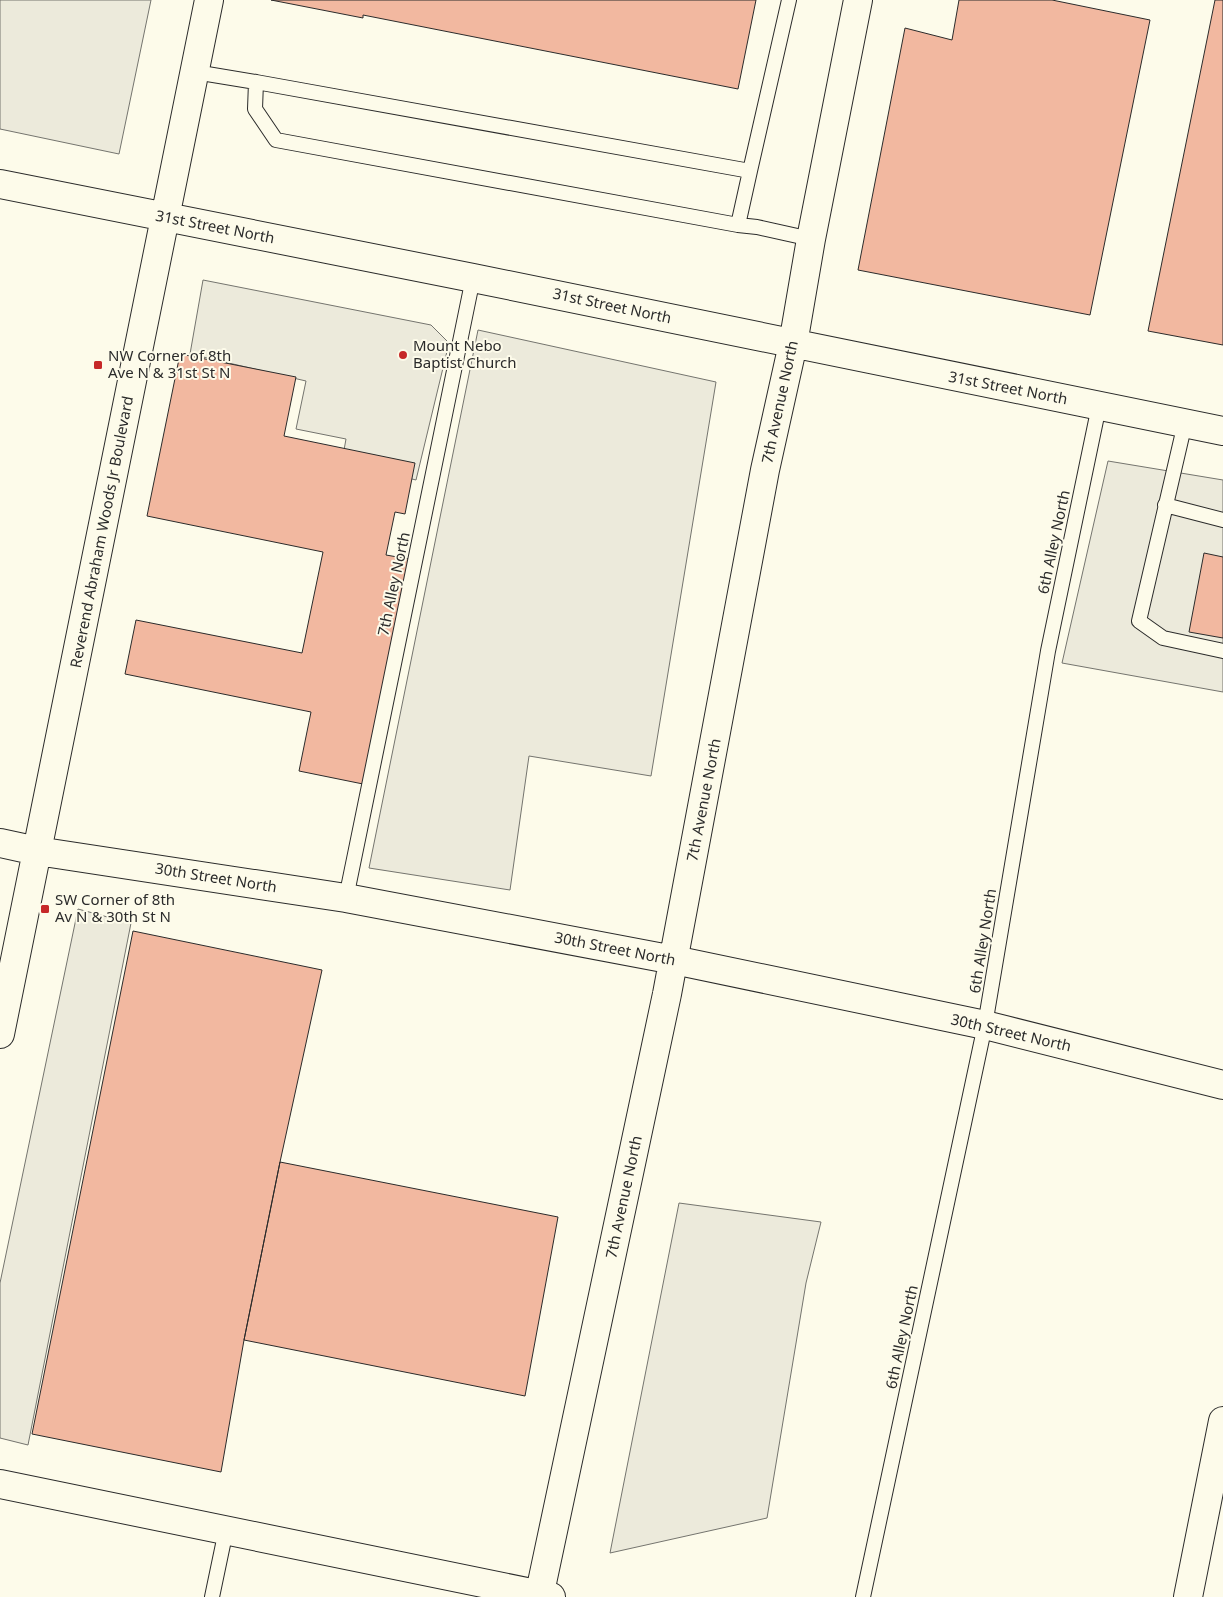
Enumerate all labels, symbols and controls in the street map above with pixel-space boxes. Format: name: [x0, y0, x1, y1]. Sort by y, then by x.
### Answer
street label: 31st Street North: [154, 205, 276, 247]
street label: 31st Street North: [551, 283, 673, 327]
place label: Mount Nebo Baptist Church: [413, 335, 517, 372]
street label: 7th Avenue North: [756, 339, 802, 465]
place label: NW Corner of 8th Ave N & 31st St N: [108, 345, 231, 382]
marker: Mount Nebo Baptist Church: [397, 349, 409, 361]
marker: NW Corner of 8th Ave N & 31st St N: [92, 359, 104, 371]
street label: 31st Street North: [947, 366, 1069, 408]
street label: Reverend Abraham Woods Jr Boulevard: [65, 394, 137, 669]
street label: 6th Alley North: [1032, 488, 1074, 595]
street label: 7th Alley North: [372, 530, 414, 637]
street label: 7th Avenue North: [681, 737, 725, 863]
street label: 30th Street North: [154, 858, 278, 897]
street label: 6th Alley North: [964, 887, 1000, 995]
place label: SW Corner of 8th Av N & 30th St N: [55, 889, 175, 926]
marker: SW Corner of 8th Av N & 30th St N: [39, 903, 51, 915]
street label: 30th Street North: [553, 926, 677, 970]
street label: 30th Street North: [949, 1008, 1073, 1056]
street label: 7th Avenue North: [600, 1134, 646, 1260]
street label: 6th Alley North: [880, 1283, 922, 1390]

